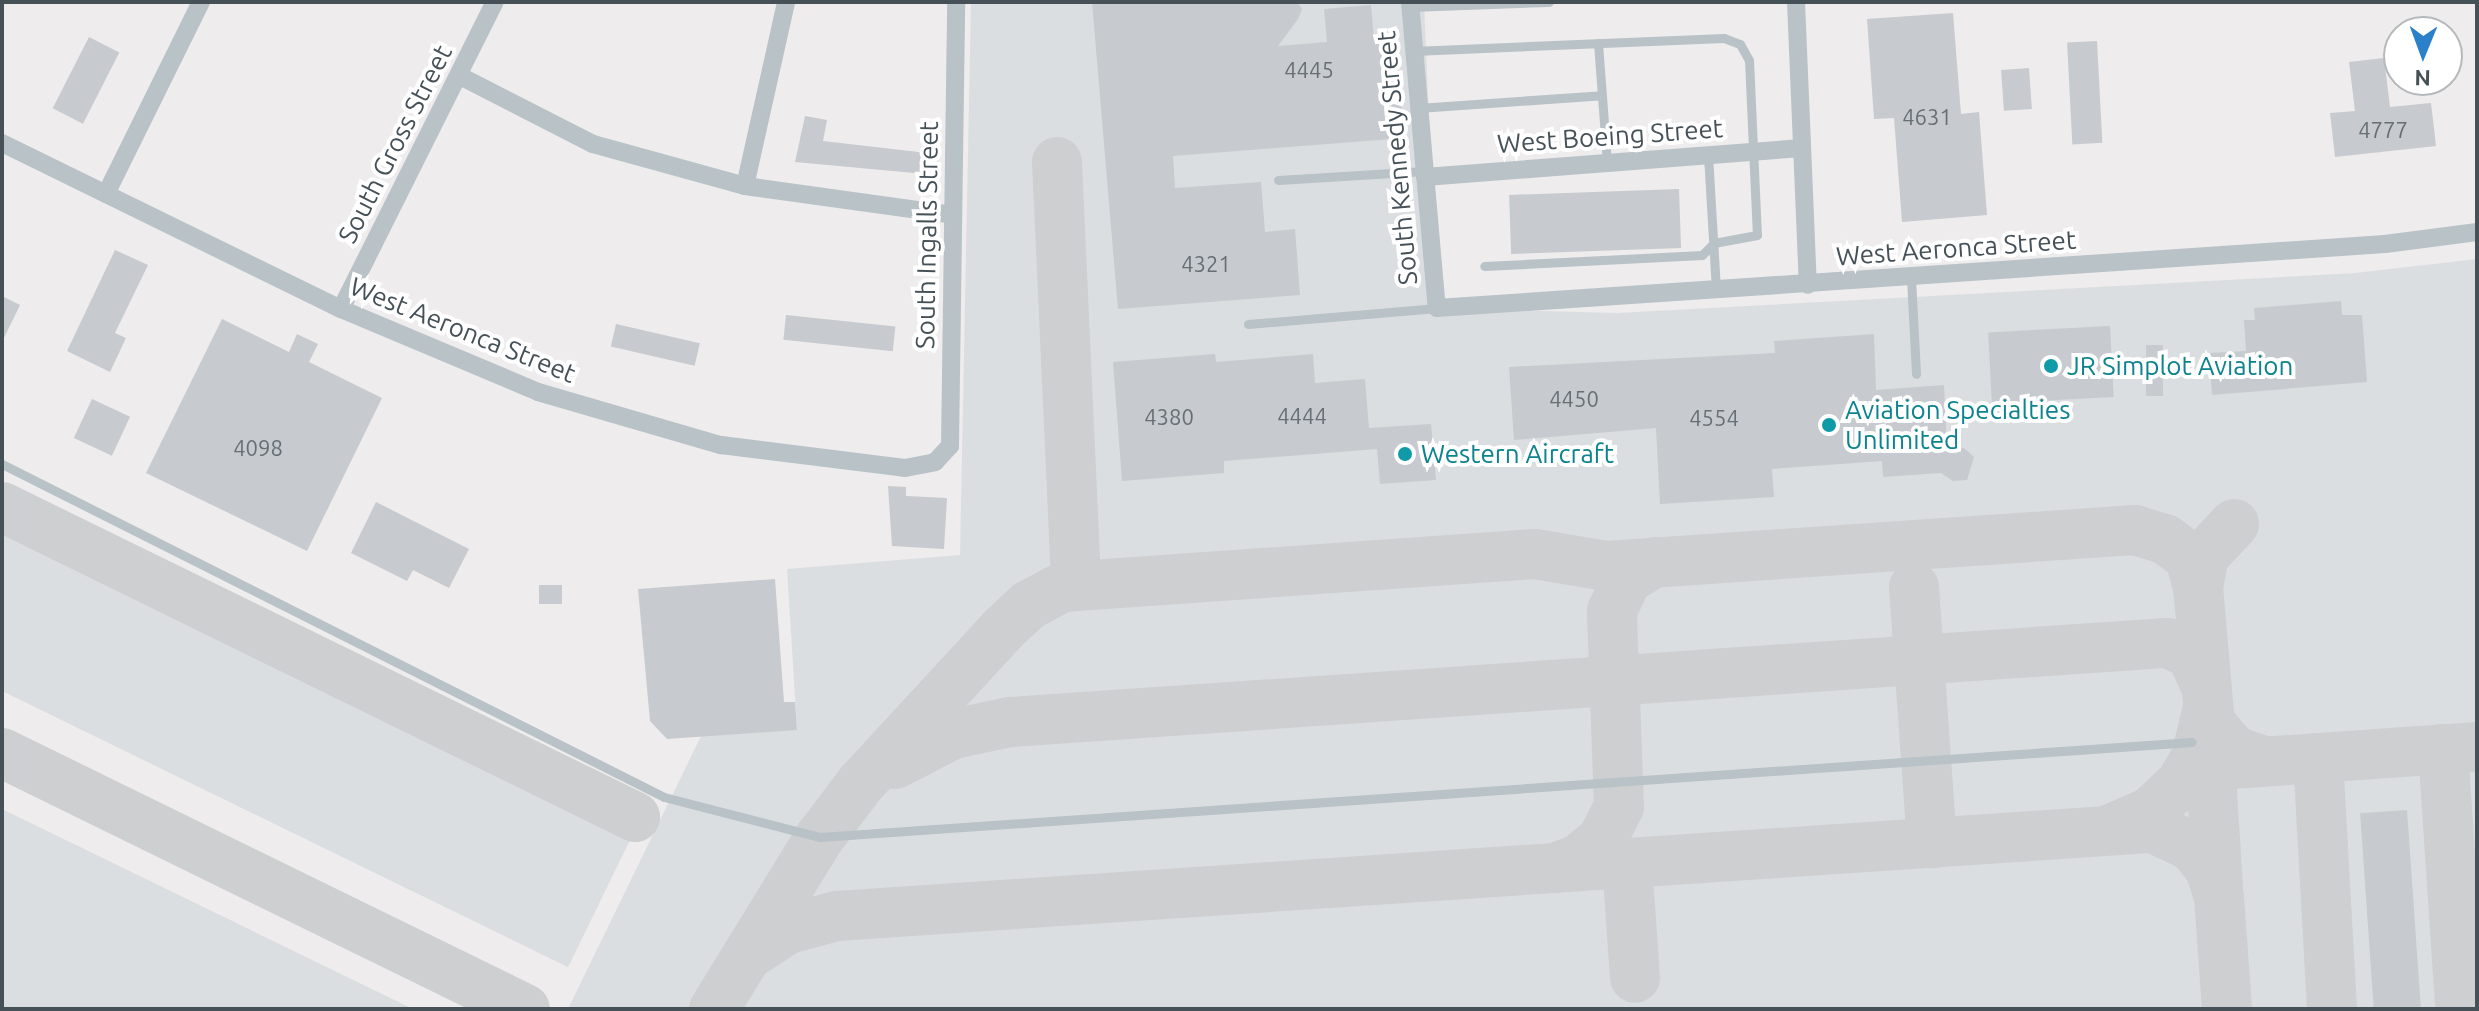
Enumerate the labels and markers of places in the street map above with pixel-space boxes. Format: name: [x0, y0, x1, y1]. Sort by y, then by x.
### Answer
place label: JR Simplot Aviation: [2067, 350, 2293, 382]
marker: JR Simplot Aviation: [2042, 357, 2060, 375]
place label: Aviation Specialties Unlimited: [1845, 394, 2070, 456]
marker: Aviation Specialties Unlimited: [1820, 416, 1838, 434]
place label: Western Aircraft: [1421, 438, 1614, 470]
marker: Western Aircraft: [1396, 445, 1414, 463]

